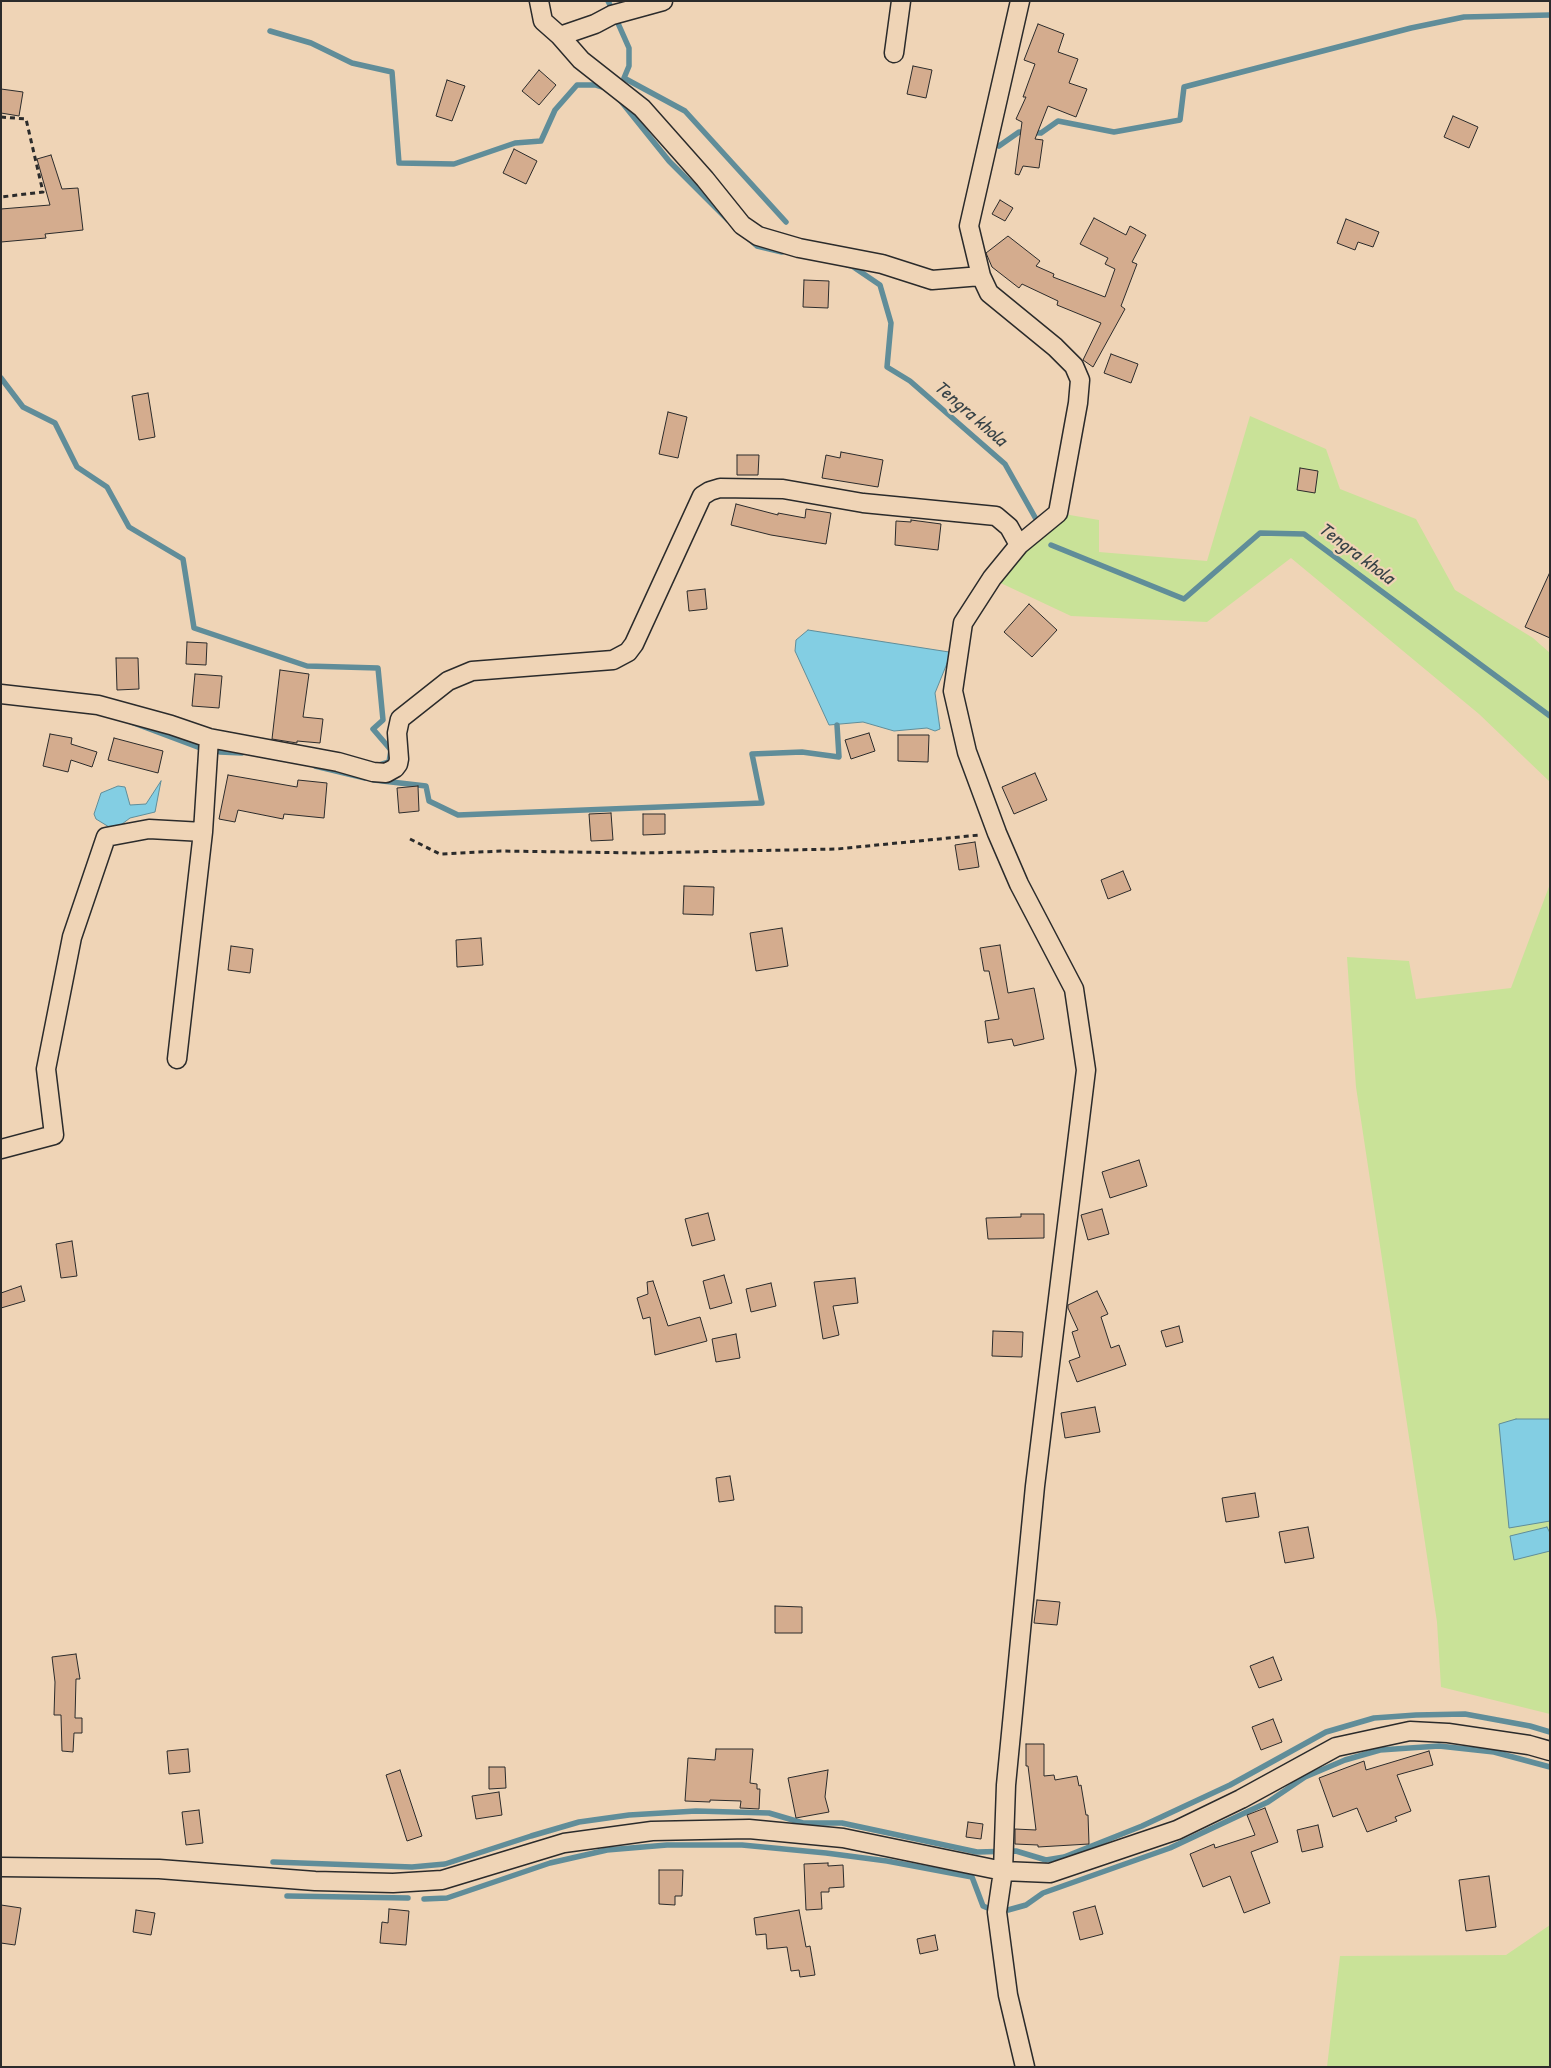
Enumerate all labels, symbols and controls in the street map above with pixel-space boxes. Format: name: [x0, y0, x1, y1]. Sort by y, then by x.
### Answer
water label: Tengra khola: [929, 376, 1011, 452]
water label: Tengra khola: [1314, 518, 1398, 590]

